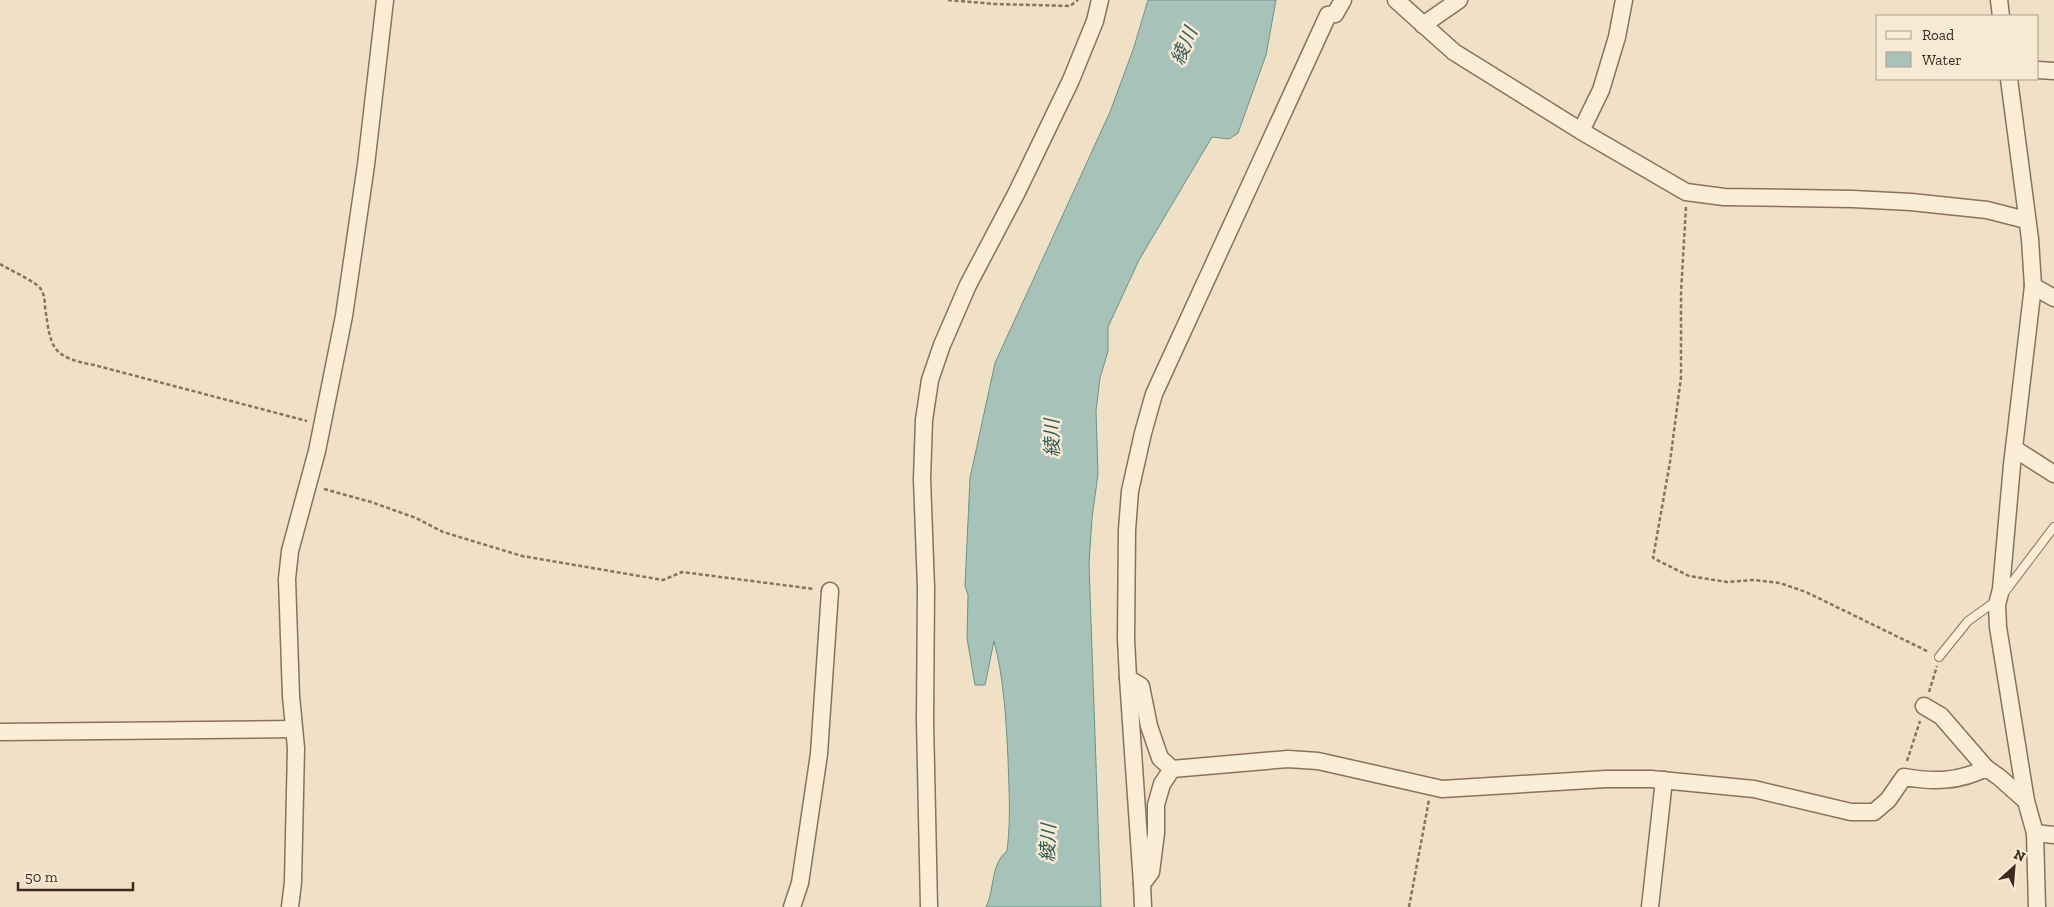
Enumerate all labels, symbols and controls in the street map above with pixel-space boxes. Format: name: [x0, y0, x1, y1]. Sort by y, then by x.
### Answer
legend: [1876, 15, 2039, 80]
water label: 綾川: [1166, 22, 1203, 68]
text: Road: [1922, 26, 1955, 44]
text: Water: [1922, 51, 1962, 69]
water label: 綾川: [1040, 417, 1064, 457]
water label: 綾川: [1036, 822, 1060, 862]
north arrow: [1989, 842, 2039, 892]
text: N: [2011, 846, 2028, 866]
scale bar: [18, 860, 132, 892]
text: 50 m: [25, 868, 58, 886]

